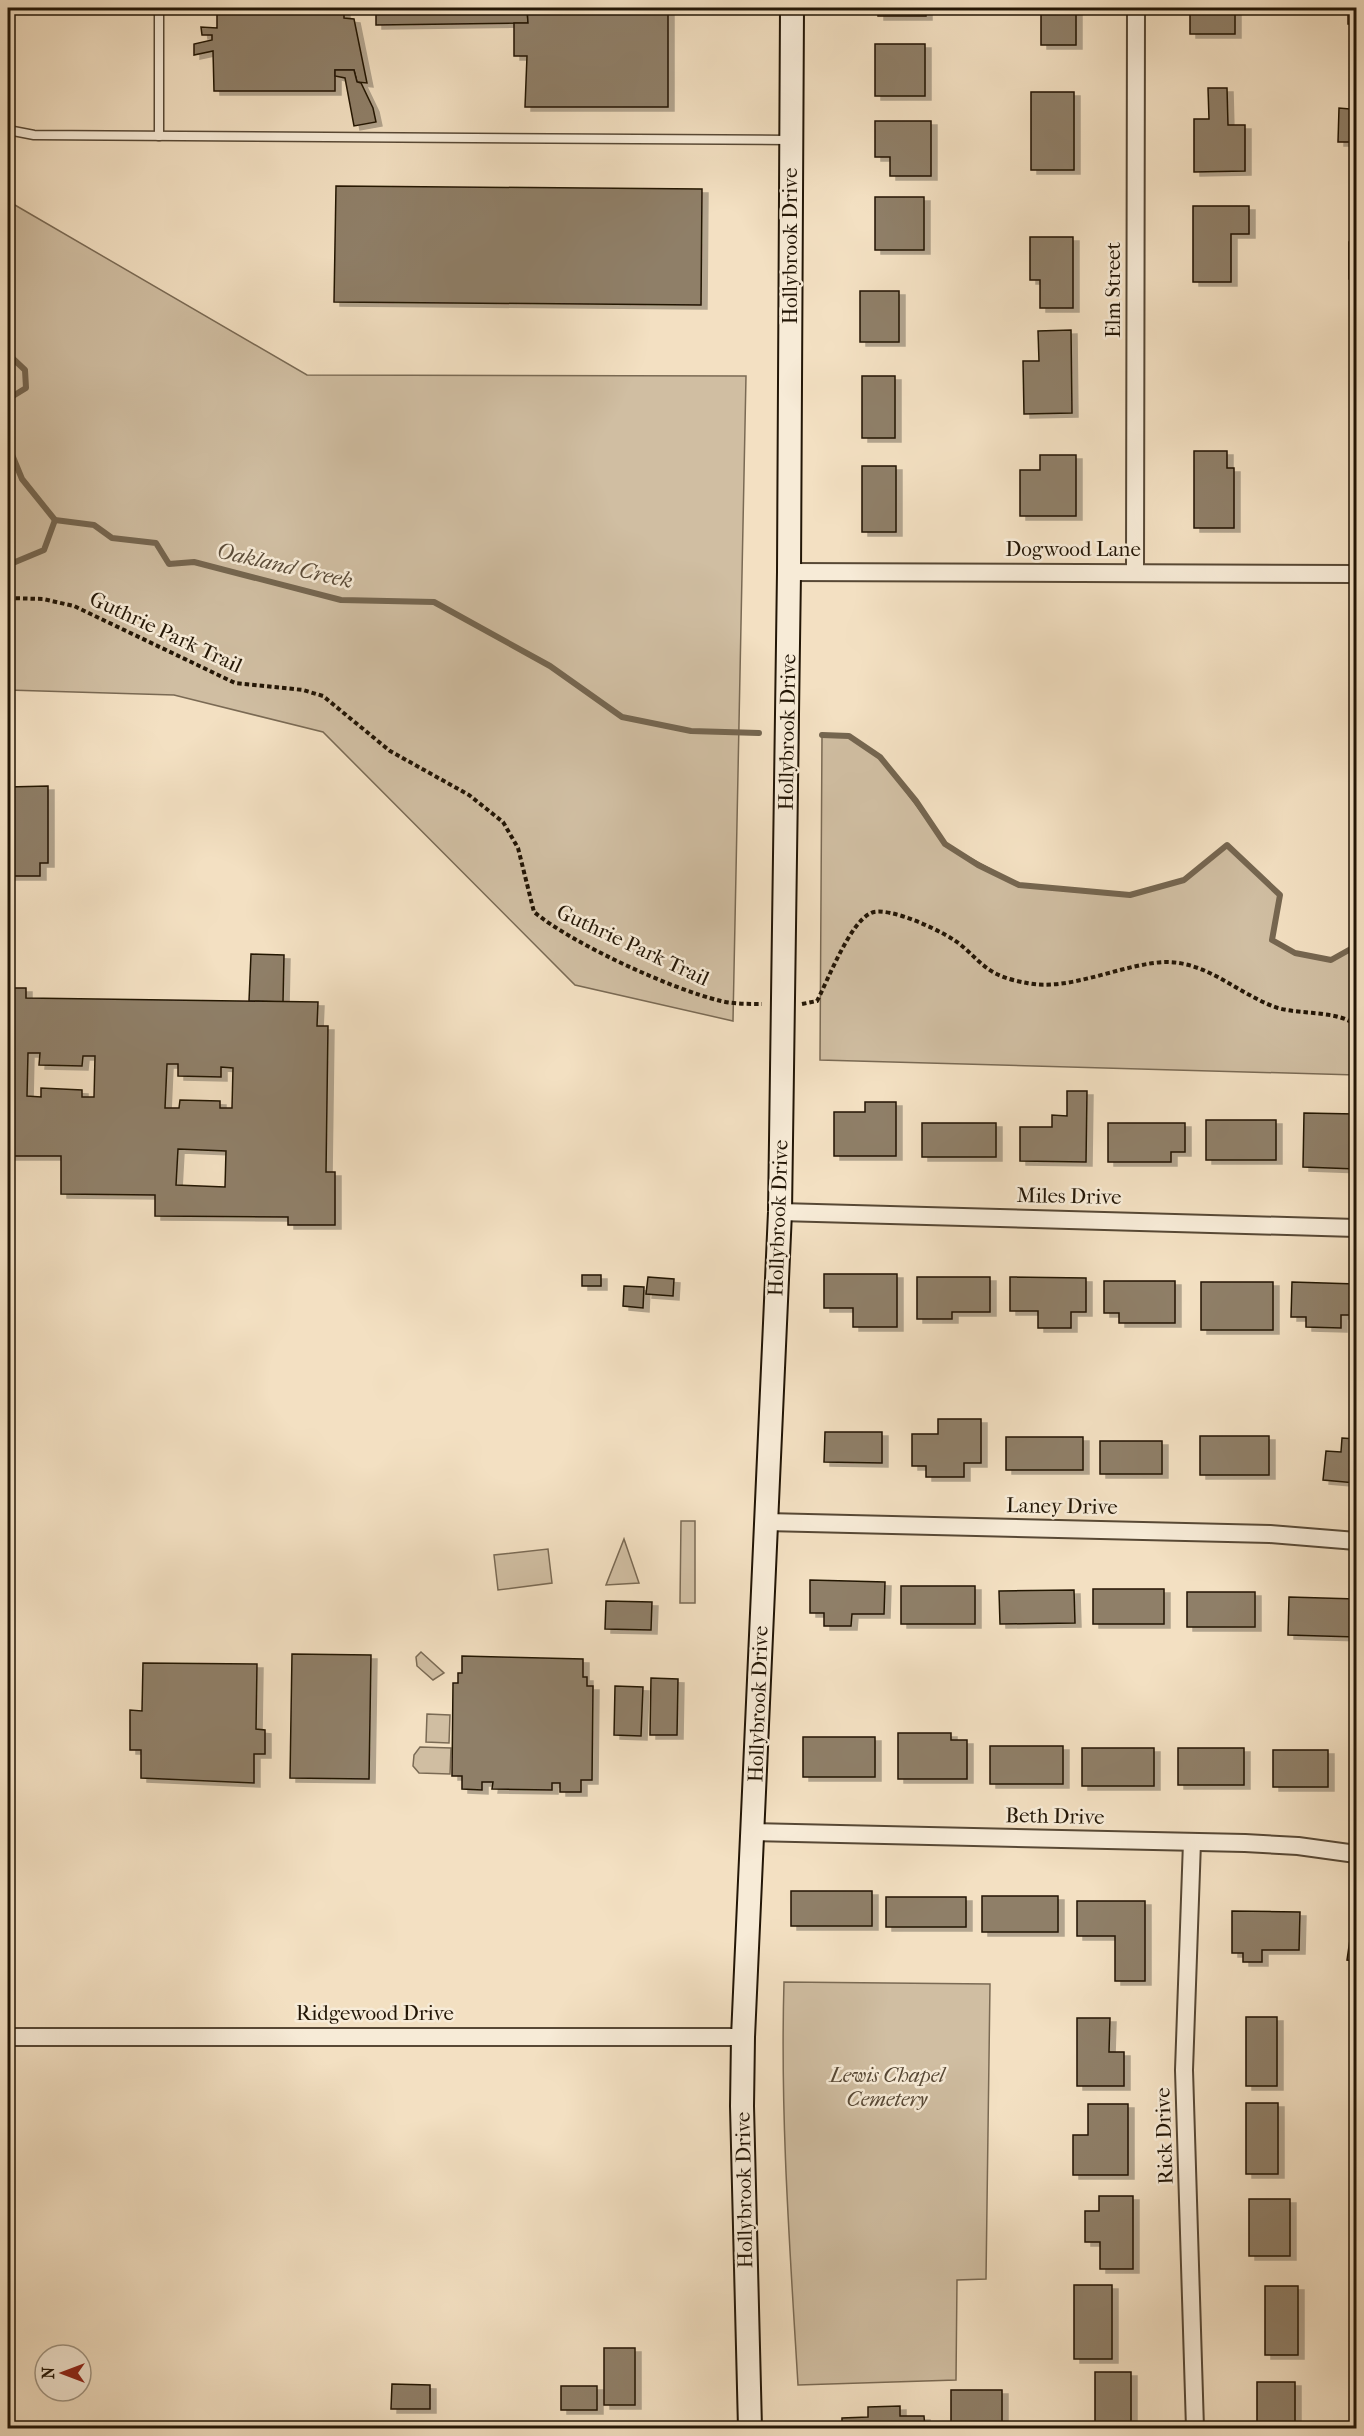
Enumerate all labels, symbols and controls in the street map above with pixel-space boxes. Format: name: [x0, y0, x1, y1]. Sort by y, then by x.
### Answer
street label: Hollybrook Drive: [778, 168, 802, 324]
street label: Elm Street: [1101, 241, 1125, 338]
street label: Dogwood Lane: [1005, 537, 1141, 561]
water label: Oakland Creek: [214, 538, 355, 594]
street label: Guthrie Park Trail: [86, 586, 246, 678]
street label: Hollybrook Drive: [774, 653, 800, 811]
street label: Guthrie Park Trail: [553, 899, 713, 991]
street label: Hollybrook Drive: [763, 1139, 793, 1297]
street label: Miles Drive: [1016, 1183, 1122, 1209]
street label: Laney Drive: [1006, 1493, 1118, 1519]
street label: Hollybrook Drive: [743, 1625, 773, 1783]
street label: Beth Drive: [1005, 1803, 1105, 1829]
street label: Ridgewood Drive: [296, 2001, 454, 2025]
park label: Lewis Chapel Cemetery: [828, 2063, 947, 2111]
street label: Rick Drive: [1150, 2087, 1178, 2185]
street label: Hollybrook Drive: [731, 2111, 757, 2269]
north arrow: [33, 2343, 93, 2403]
text: N: [39, 2366, 58, 2379]

